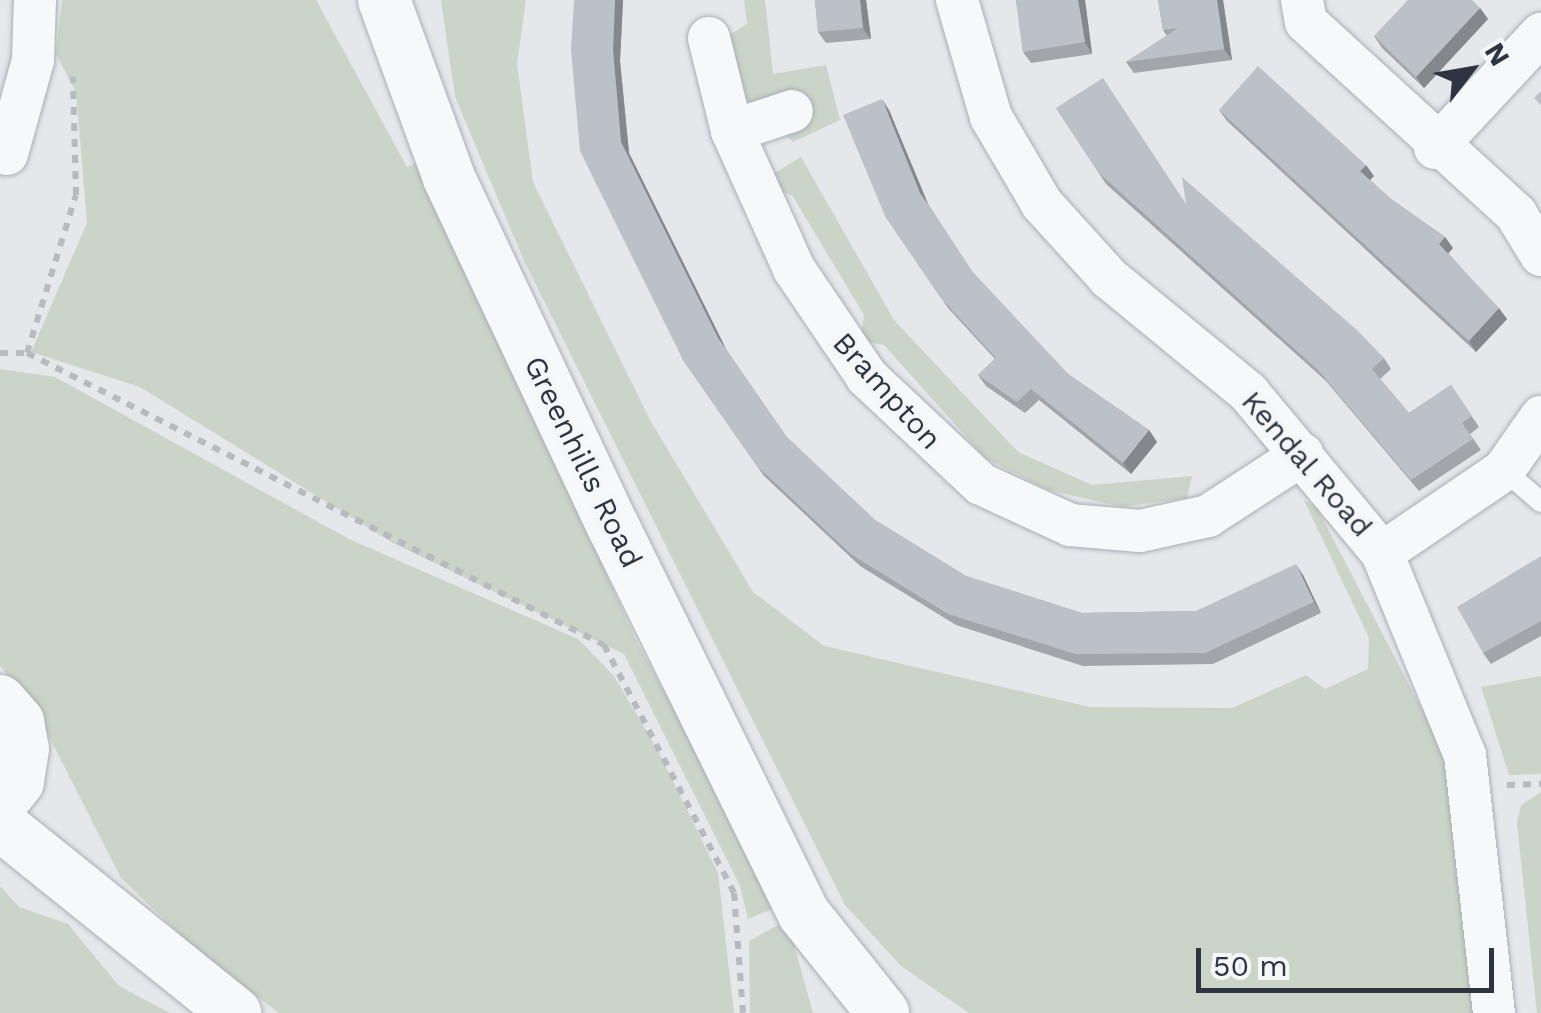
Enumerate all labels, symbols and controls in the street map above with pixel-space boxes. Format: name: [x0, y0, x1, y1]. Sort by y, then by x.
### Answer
north arrow: [1421, 20, 1521, 120]
text: N: [1478, 37, 1517, 72]
street label: Brampton: [825, 325, 949, 457]
street label: Greenhills Road: [516, 350, 650, 574]
street label: Kendal Road: [1233, 383, 1381, 545]
scale bar: [1201, 928, 1498, 990]
text: 50 m: [1213, 948, 1288, 983]

